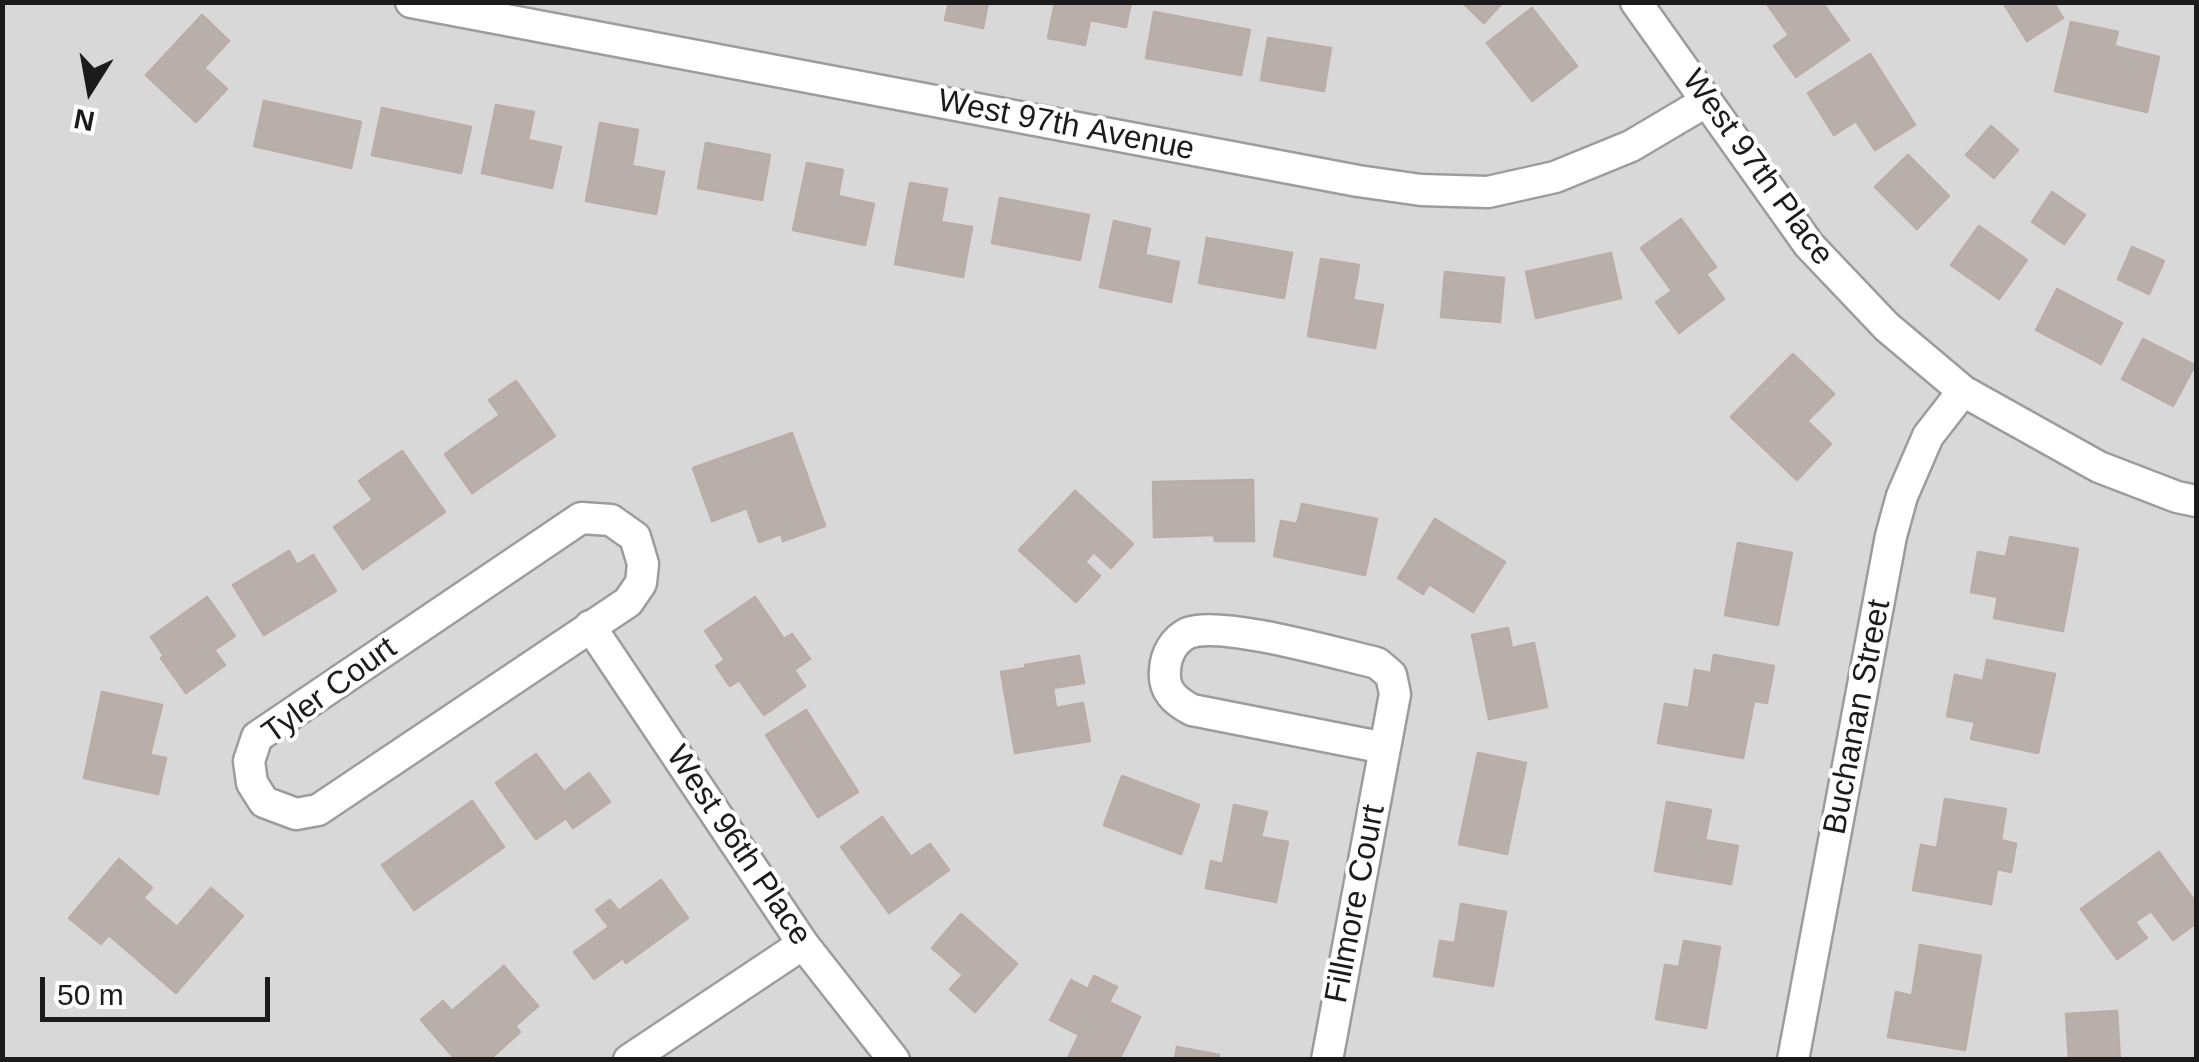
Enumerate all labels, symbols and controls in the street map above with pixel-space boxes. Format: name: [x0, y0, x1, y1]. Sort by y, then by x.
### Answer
north arrow: [40, 40, 140, 140]
street label: West 97th Place: [1673, 63, 1841, 273]
street label: West 97th Avenue: [935, 82, 1197, 170]
text: N: [71, 103, 97, 137]
street label: Buchanan Street: [1816, 596, 1900, 838]
street label: Tyler Court: [255, 629, 405, 753]
street label: West 96th Place: [657, 739, 819, 953]
street label: Fillmore Court: [1318, 802, 1394, 1006]
scale bar: [45, 957, 275, 1019]
text: 50 m: [57, 978, 124, 1011]

